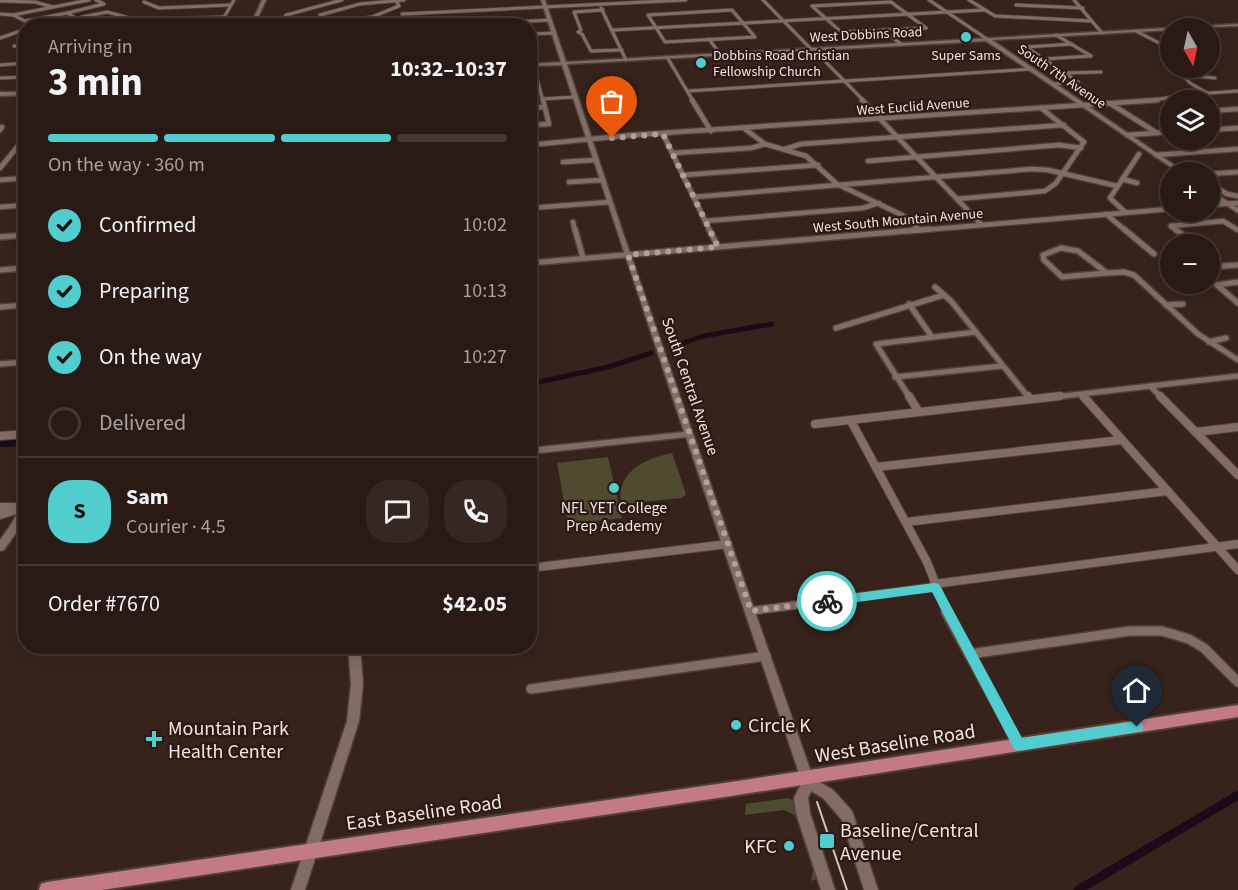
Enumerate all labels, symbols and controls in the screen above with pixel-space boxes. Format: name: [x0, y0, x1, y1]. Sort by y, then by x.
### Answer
north arrow: [1160, 18, 1220, 78]
map controls: [1160, 18, 1220, 294]
street label: West Dobbins Road: [809, 22, 923, 48]
marker: Super Sams: [959, 30, 973, 44]
text: Arriving in: [48, 33, 133, 61]
street label: South 7th Avenue: [1013, 40, 1110, 114]
place label: Dobbins Road Christian Fellowship Church: [713, 46, 850, 82]
place label: Super Sams: [931, 46, 1001, 66]
text: 10:32–10:37: [390, 53, 507, 85]
text: 3 min: [48, 55, 143, 111]
marker: Dobbins Road Christian Fellowship Church: [694, 56, 708, 70]
pin: [586, 76, 637, 138]
icon: bag: [595, 85, 628, 118]
button: layers: [1160, 90, 1220, 150]
street label: West Euclid Avenue: [856, 93, 970, 121]
text: On the way · 360 m: [48, 151, 205, 179]
button: +: [1160, 162, 1220, 222]
street label: West South Mountain Avenue: [812, 204, 984, 238]
icon: check: [48, 209, 81, 242]
text: Confirmed: [99, 209, 196, 241]
text: 10:02: [462, 211, 507, 239]
button: −: [1160, 234, 1220, 294]
icon: check: [48, 275, 81, 308]
text: Preparing: [99, 275, 189, 307]
text: 10:13: [462, 277, 507, 305]
street label: South Central Avenue: [656, 315, 724, 458]
icon: check: [48, 341, 81, 374]
text: On the way: [99, 341, 202, 373]
text: 10:27: [462, 343, 507, 371]
text: Delivered: [99, 407, 186, 439]
button: chat: [366, 480, 429, 543]
button: phone: [444, 480, 507, 543]
text: Sam: [126, 481, 169, 513]
marker: NFL YET College Prep Academy: [607, 481, 621, 495]
text: S: [73, 495, 86, 527]
place label: NFL YET College Prep Academy: [561, 497, 667, 537]
text: Courier · 4.5: [126, 513, 226, 541]
courier: [797, 571, 857, 631]
icon: bike: [811, 585, 844, 618]
text: Order #7670: [48, 588, 160, 620]
text: $42.05: [442, 588, 507, 620]
pin: [1111, 665, 1162, 727]
icon: home: [1120, 674, 1153, 707]
place label: Circle K: [748, 712, 811, 740]
place label: Mountain Park Health Center: [168, 715, 289, 766]
street label: West Baseline Road: [813, 717, 978, 771]
marker: Circle K: [729, 718, 743, 732]
marker: Mountain Park Health Center: [145, 730, 163, 748]
street label: East Baseline Road: [344, 788, 504, 838]
place label: Baseline/Central Avenue: [840, 817, 979, 868]
marker: Baseline/Central Avenue: [818, 832, 836, 850]
place label: KFC: [744, 833, 777, 861]
marker: KFC: [782, 839, 796, 853]

